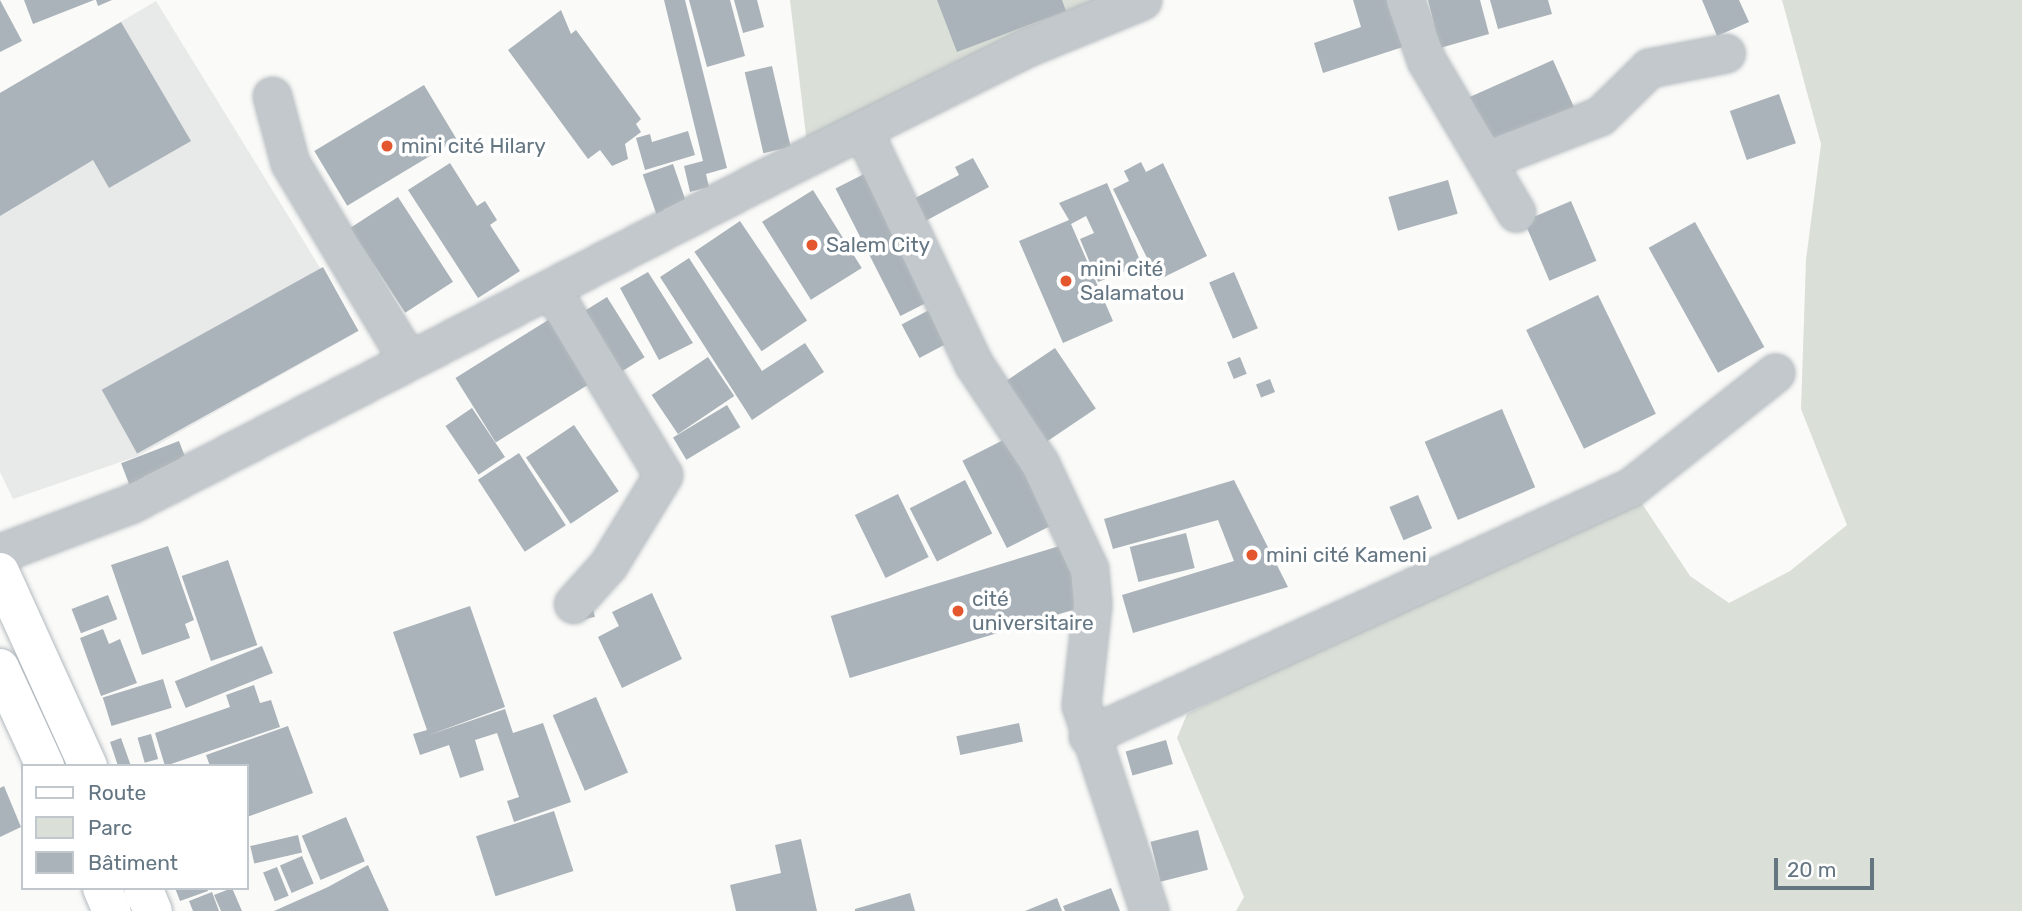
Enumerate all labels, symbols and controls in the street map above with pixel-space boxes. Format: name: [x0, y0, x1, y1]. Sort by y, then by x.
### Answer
place label: mini cité Hilary: [401, 133, 546, 159]
marker: mini cité Hilary: [379, 138, 395, 154]
place label: Salem City: [826, 232, 930, 258]
marker: Salem City: [804, 237, 820, 253]
place label: mini cité Salamatou: [1080, 256, 1184, 306]
marker: mini cité Salamatou: [1058, 273, 1074, 289]
place label: mini cité Kameni: [1266, 542, 1427, 568]
marker: mini cité Kameni: [1244, 547, 1260, 563]
place label: cité universitaire: [972, 586, 1094, 636]
marker: cité universitaire: [950, 603, 966, 619]
legend: [21, 764, 248, 890]
text: Route: [88, 780, 146, 805]
text: Parc: [88, 815, 132, 840]
scale bar: [1777, 844, 1877, 888]
text: Bâtiment: [88, 850, 178, 875]
text: 20 m: [1787, 857, 1836, 882]

